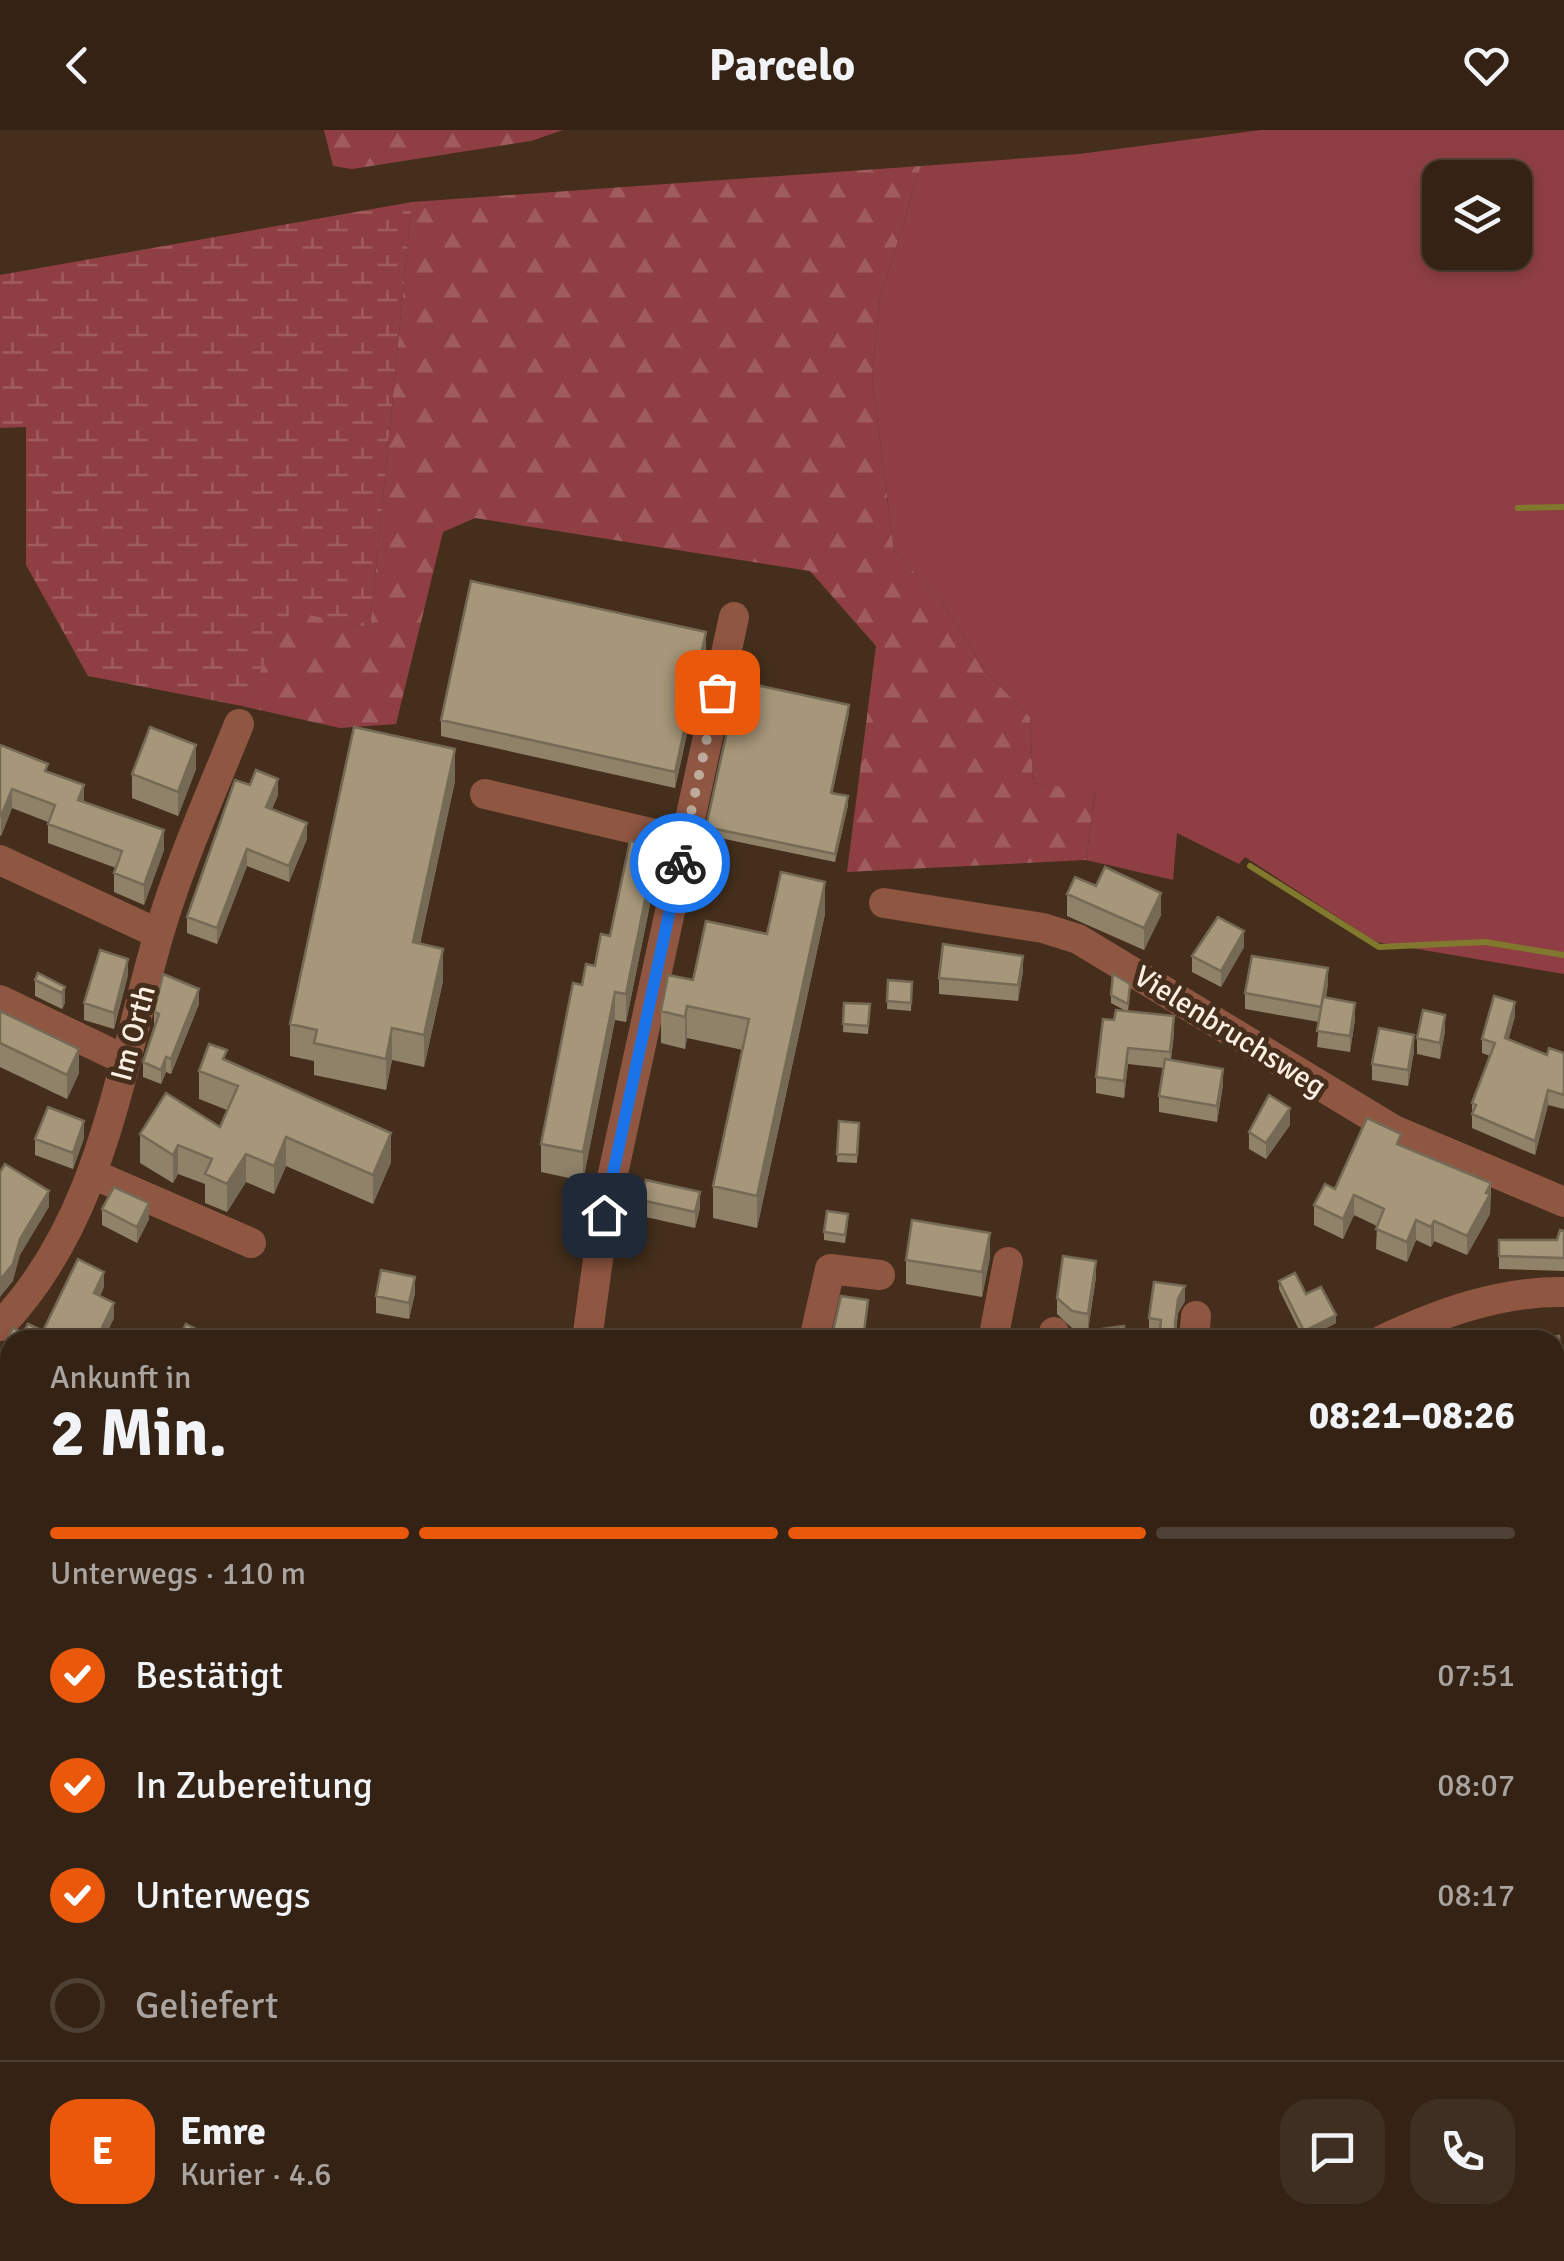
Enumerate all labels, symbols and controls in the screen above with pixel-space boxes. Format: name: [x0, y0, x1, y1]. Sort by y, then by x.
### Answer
icon: back: [50, 38, 105, 93]
text: Parcelo: [709, 38, 855, 93]
icon: heart: [1459, 38, 1514, 93]
map controls: [1422, 160, 1532, 270]
button: layers: [1422, 160, 1532, 270]
pin: [675, 650, 760, 735]
icon: bag: [690, 665, 745, 720]
courier: [630, 813, 730, 913]
icon: bike: [653, 836, 708, 891]
street label: Vielenbruchsweg: [1127, 958, 1332, 1105]
street label: Im Orth: [103, 981, 164, 1085]
pin: [562, 1173, 647, 1258]
icon: home: [577, 1188, 632, 1243]
text: Ankunft in: [50, 1358, 192, 1397]
text: 08:21–08:26: [1309, 1392, 1515, 1439]
text: 2 Min.: [50, 1394, 227, 1474]
text: Unterwegs · 110 m: [50, 1554, 306, 1593]
icon: check: [50, 1648, 105, 1703]
text: Bestätigt: [135, 1652, 283, 1699]
text: 07:51: [1437, 1656, 1515, 1695]
icon: check: [50, 1758, 105, 1813]
text: In Zubereitung: [135, 1762, 373, 1809]
text: 08:07: [1437, 1766, 1515, 1805]
icon: check: [50, 1868, 105, 1923]
text: Unterwegs: [135, 1872, 311, 1919]
text: 08:17: [1437, 1876, 1515, 1915]
text: Geliefert: [135, 1982, 278, 2029]
button: chat: [1280, 2099, 1385, 2204]
button: phone: [1410, 2099, 1515, 2204]
text: Emre: [180, 2108, 266, 2155]
text: E: [92, 2128, 113, 2175]
text: Kurier · 4.6: [180, 2155, 332, 2194]

